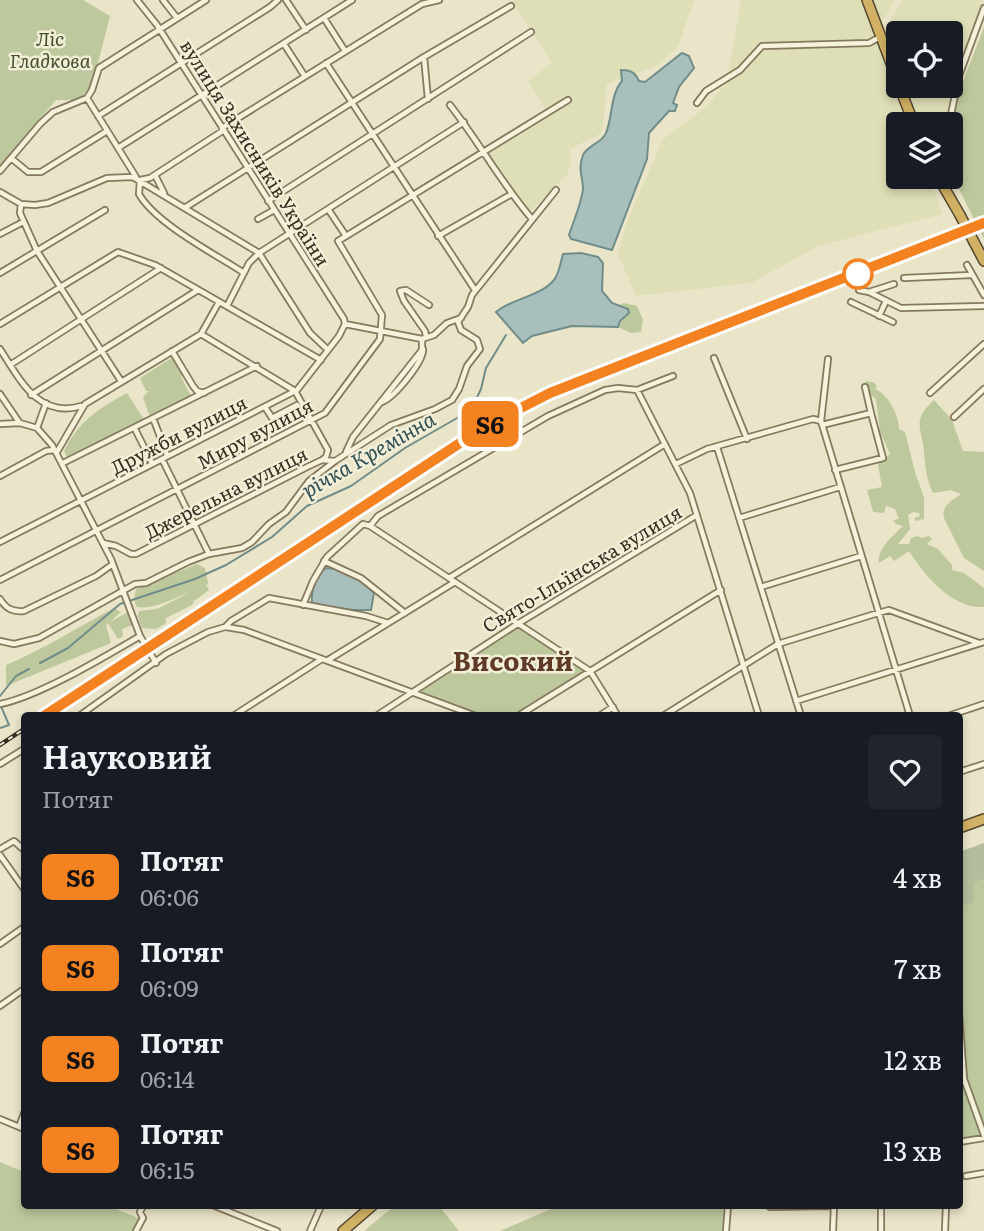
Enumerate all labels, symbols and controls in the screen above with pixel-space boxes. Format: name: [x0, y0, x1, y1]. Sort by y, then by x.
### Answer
map controls: [886, 21, 963, 189]
button: locate: [886, 21, 963, 98]
park label: Ліс Гладкова: [10, 24, 91, 74]
street label: вулиця Захисників України: [174, 33, 337, 271]
button: layers: [886, 112, 963, 189]
unlabelled marker: [843, 259, 873, 289]
street label: Дружби вулиця: [106, 388, 252, 481]
street label: Миру вулиця: [191, 391, 318, 476]
line badge: S6: [458, 401, 522, 447]
water label: річка Кремінна: [295, 402, 440, 504]
text: S6: [476, 406, 504, 441]
street label: Джерельна вулиця: [139, 439, 312, 545]
street label: Свято-Ільїнська вулиця: [476, 497, 687, 639]
district label: Високий: [453, 640, 573, 679]
text: Науковий: [42, 730, 212, 779]
button: heart: [868, 735, 942, 809]
text: Потяг: [42, 781, 113, 815]
text: Потяг: [140, 840, 223, 879]
text: 4 хв: [893, 857, 942, 896]
text: S6: [66, 859, 95, 894]
text: 06:06: [140, 879, 199, 913]
text: Потяг: [140, 931, 223, 970]
text: 7 хв: [894, 948, 942, 987]
text: S6: [66, 950, 95, 985]
text: 06:09: [140, 970, 199, 1004]
text: Потяг: [140, 1022, 223, 1061]
text: 12 хв: [884, 1039, 942, 1078]
text: S6: [66, 1041, 95, 1076]
text: 06:14: [140, 1061, 194, 1095]
text: Потяг: [140, 1113, 223, 1152]
text: 13 хв: [883, 1130, 942, 1169]
text: S6: [66, 1132, 95, 1167]
text: 06:15: [140, 1152, 194, 1186]

